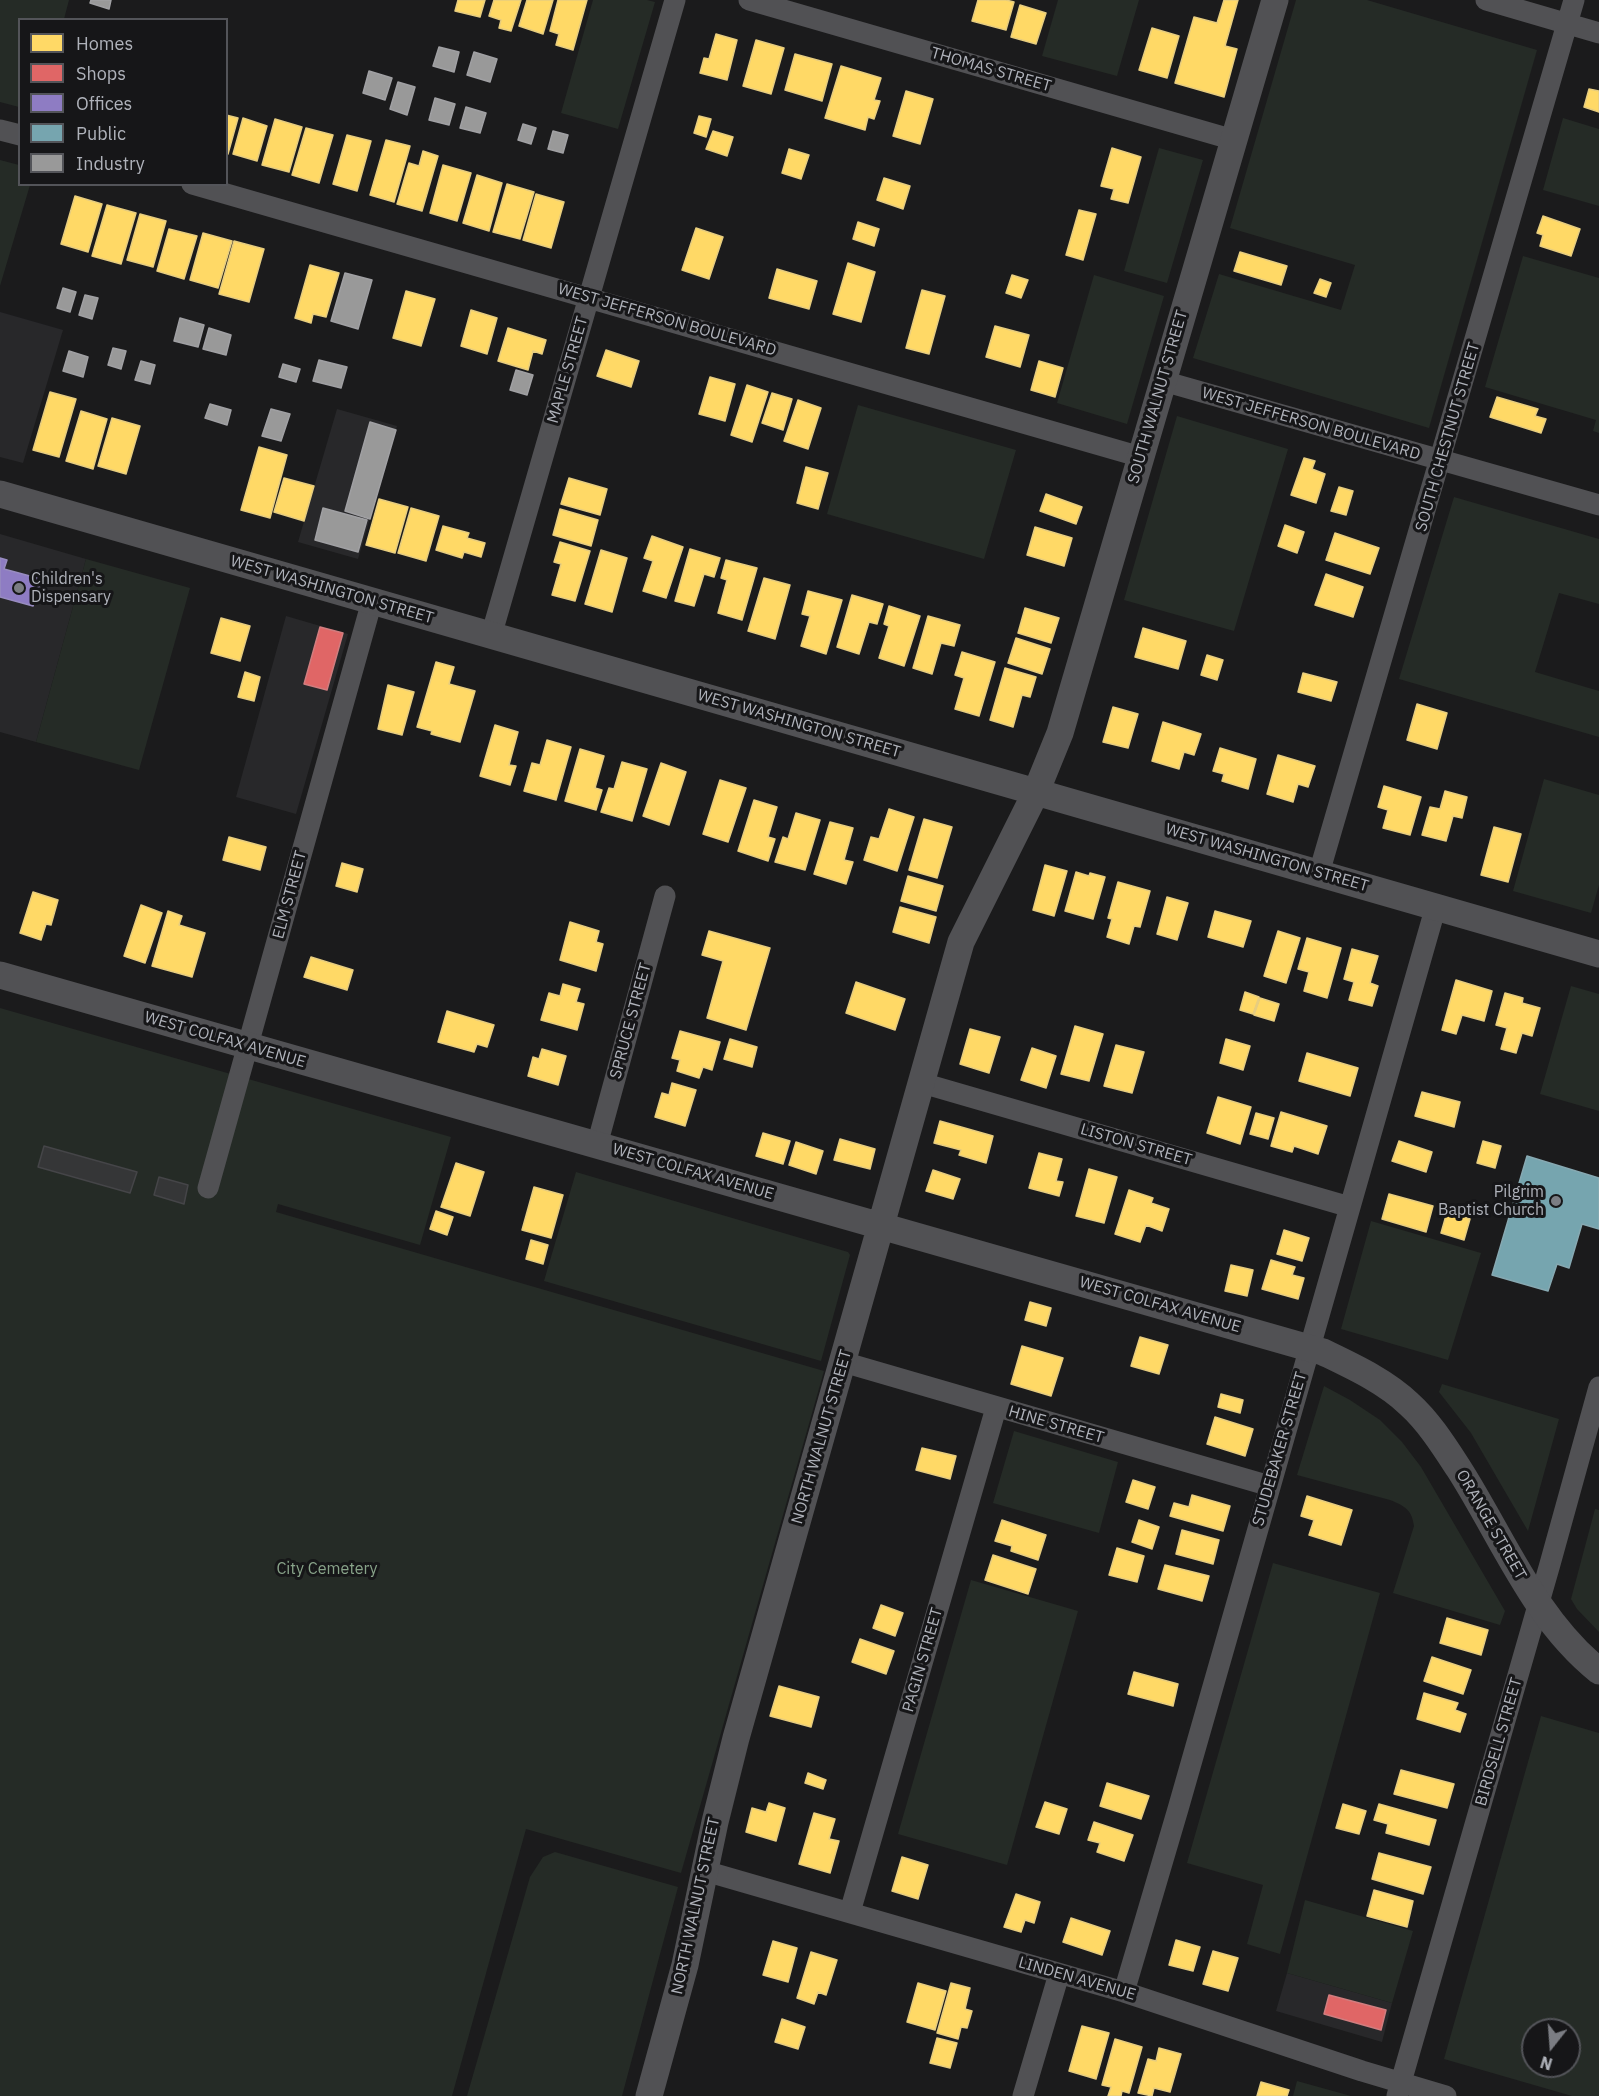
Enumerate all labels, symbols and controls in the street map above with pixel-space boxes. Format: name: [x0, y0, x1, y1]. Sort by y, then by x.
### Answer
legend: [18, 18, 228, 186]
text: Homes: [76, 32, 133, 55]
street label: THOMAS STREET: [929, 44, 1053, 96]
text: Shops: [76, 62, 126, 85]
text: Offices: [76, 92, 132, 115]
text: Public: [76, 122, 126, 145]
text: Industry: [76, 152, 145, 175]
street label: WEST JEFFERSON BOULEVARD: [556, 280, 778, 360]
street label: SOUTH WALNUT STREET: [1124, 308, 1192, 486]
street label: MAPLE STREET: [544, 314, 592, 426]
street label: SOUTH CHESTNUT STREET: [1412, 340, 1484, 534]
street label: WEST JEFFERSON BOULEVARD: [1200, 384, 1422, 464]
street label: WEST WASHINGTON STREET: [228, 552, 436, 628]
place label: Children's Dispensary: [31, 569, 111, 607]
marker: Children's Dispensary: [12, 581, 26, 595]
street label: WEST WASHINGTON STREET: [695, 686, 903, 762]
street label: WEST WASHINGTON STREET: [1163, 820, 1371, 896]
street label: ELM STREET: [269, 849, 311, 941]
street label: SPRUCE STREET: [606, 961, 656, 1081]
street label: WEST COLFAX AVENUE: [142, 1008, 308, 1072]
street label: LISTON STREET: [1078, 1120, 1194, 1170]
street label: WEST COLFAX AVENUE: [610, 1140, 776, 1204]
place label: Pilgrim Baptist Church: [1438, 1182, 1544, 1220]
marker: Pilgrim Baptist Church: [1549, 1194, 1563, 1208]
street label: WEST COLFAX AVENUE: [1077, 1273, 1243, 1337]
street label: NORTH WALNUT STREET: [788, 1348, 856, 1526]
street label: STUDEBAKER STREET: [1249, 1370, 1311, 1528]
street label: HINE STREET: [1006, 1402, 1106, 1448]
street label: ORANGE STREET: [1452, 1467, 1530, 1583]
park label: City Cemetery: [276, 1559, 378, 1579]
street label: PAGIN STREET: [899, 1605, 947, 1715]
street label: BIRDSELL STREET: [1472, 1676, 1526, 1808]
street label: NORTH WALNUT STREET: [668, 1816, 724, 1996]
street label: LINDEN AVENUE: [1016, 1953, 1138, 2005]
north arrow: [1521, 2018, 1581, 2078]
text: N: [1538, 2052, 1555, 2075]

